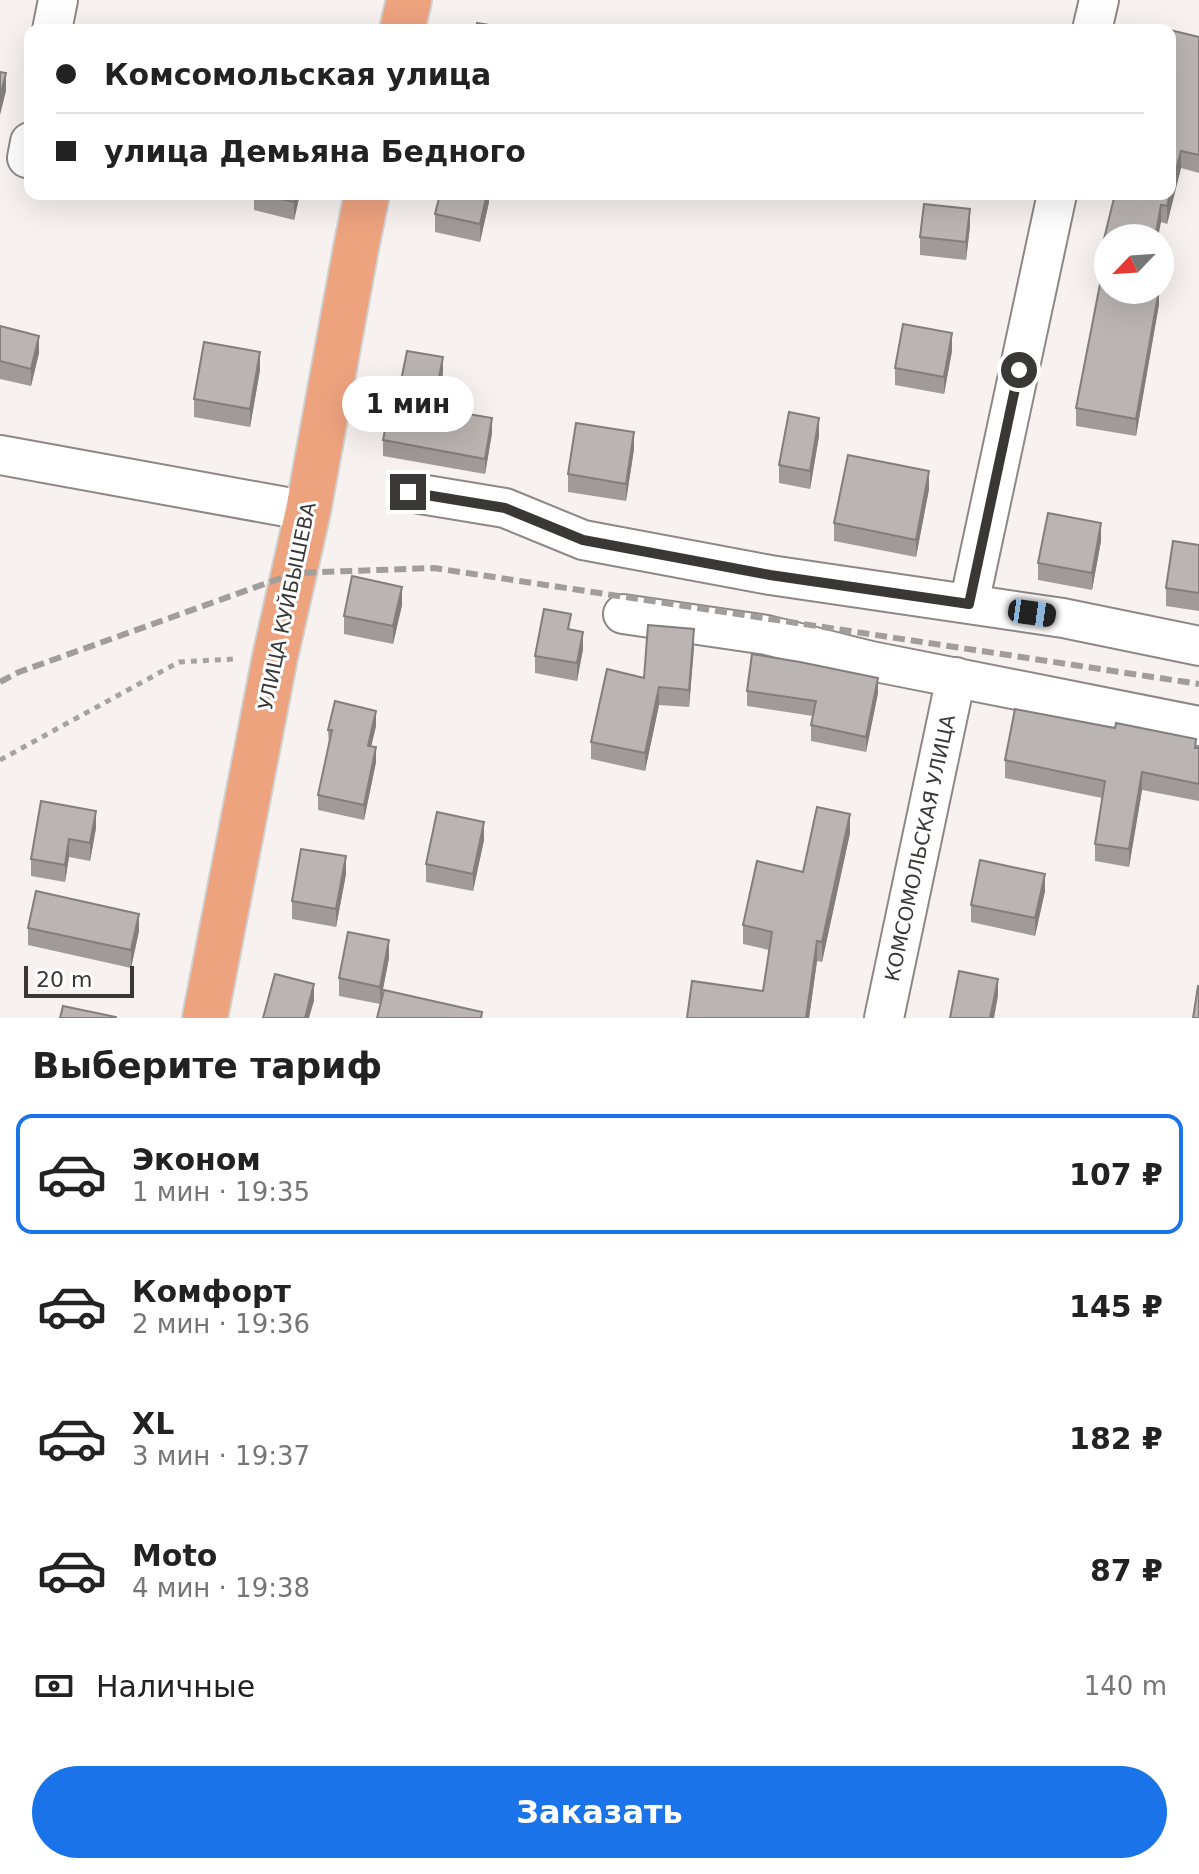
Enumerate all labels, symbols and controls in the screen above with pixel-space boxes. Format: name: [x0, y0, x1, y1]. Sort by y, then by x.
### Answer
text: Комсомольская улица: [104, 57, 491, 92]
text: улица Демьяна Бедного: [104, 134, 526, 169]
north arrow: [1094, 224, 1174, 304]
map controls: [1094, 224, 1174, 304]
route start: [1001, 352, 1037, 388]
callout: 1 мин: [342, 376, 474, 432]
text: 1 мин: [366, 389, 450, 419]
route end: [390, 474, 426, 510]
street label: УЛИЦА КУЙБЫШЕВА: [253, 500, 321, 712]
car: [1007, 598, 1057, 628]
street label: КОМСОМОЛЬСКАЯ УЛИЦА: [880, 712, 960, 984]
scale bar: [24, 962, 134, 998]
text: 20 m: [36, 967, 92, 992]
text: Выберите тариф: [32, 1045, 382, 1086]
icon: car: [36, 1138, 108, 1210]
text: Эконом: [132, 1142, 261, 1177]
text: 107 ₽: [1069, 1157, 1163, 1192]
text: 1 мин · 19:35: [132, 1177, 310, 1207]
icon: car: [36, 1270, 108, 1342]
text: Комфорт: [132, 1274, 291, 1309]
text: 145 ₽: [1069, 1289, 1163, 1324]
text: 2 мин · 19:36: [132, 1309, 310, 1339]
icon: car: [36, 1402, 108, 1474]
text: XL: [132, 1406, 174, 1441]
text: 182 ₽: [1069, 1421, 1163, 1456]
text: 3 мин · 19:37: [132, 1441, 310, 1471]
icon: car: [36, 1534, 108, 1606]
text: Moto: [132, 1538, 217, 1573]
text: 87 ₽: [1090, 1553, 1163, 1588]
text: 4 мин · 19:38: [132, 1573, 310, 1603]
icon: cash: [32, 1664, 76, 1708]
text: Наличные: [96, 1669, 255, 1704]
text: 140 m: [1084, 1671, 1167, 1701]
button: Заказать: [32, 1766, 1167, 1858]

